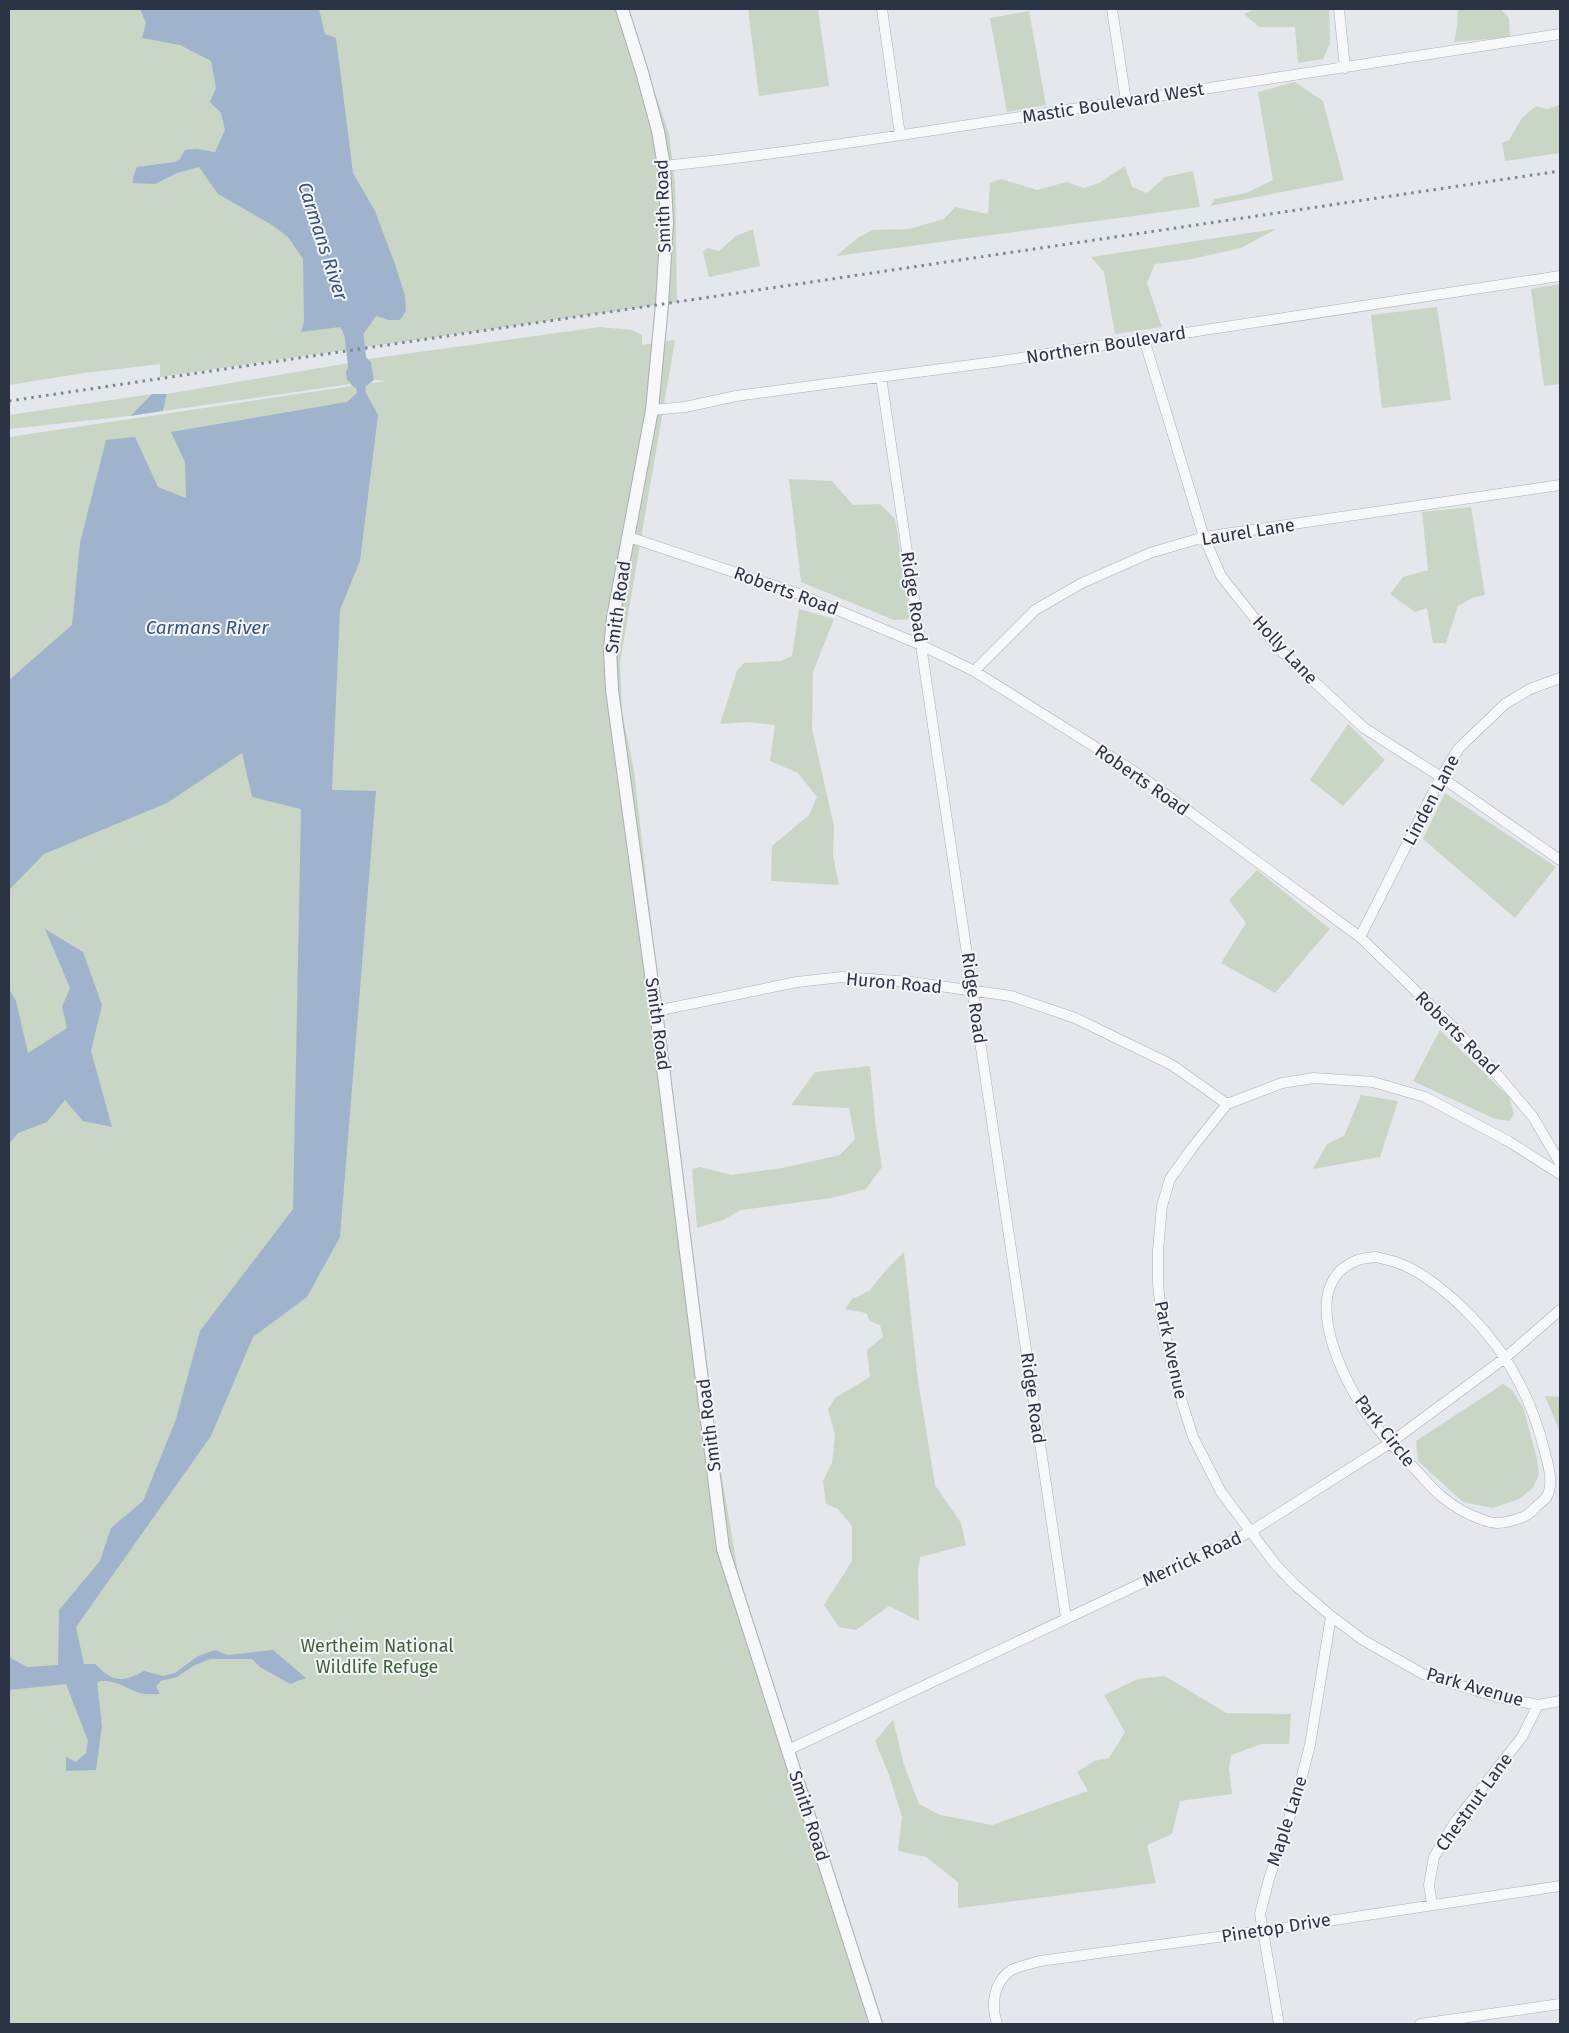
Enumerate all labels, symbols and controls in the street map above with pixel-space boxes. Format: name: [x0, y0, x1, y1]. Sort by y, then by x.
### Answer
street label: Mastic Boulevard West: [1021, 78, 1206, 128]
street label: Smith Road: [650, 159, 676, 253]
water label: Carmans River: [293, 179, 353, 304]
street label: Northern Boulevard: [1025, 322, 1187, 368]
street label: Laurel Lane: [1200, 514, 1296, 550]
street label: Ridge Road: [896, 550, 932, 644]
street label: Smith Road: [601, 559, 635, 655]
street label: Roberts Road: [731, 562, 841, 620]
street label: Holly Lane: [1248, 611, 1322, 689]
water label: Carmans River: [146, 616, 269, 639]
street label: Roberts Road: [1091, 740, 1193, 820]
street label: Linden Lane: [1398, 751, 1464, 849]
street label: Ridge Road: [957, 951, 991, 1045]
street label: Huron Road: [845, 968, 943, 998]
street label: Smith Road: [641, 976, 675, 1072]
street label: Roberts Road: [1410, 986, 1504, 1080]
street label: Park Avenue: [1150, 1299, 1192, 1401]
street label: Ridge Road: [1016, 1351, 1050, 1445]
street label: Smith Road: [692, 1377, 726, 1473]
street label: Park Circle: [1350, 1391, 1420, 1471]
street label: Merrick Road: [1139, 1526, 1245, 1592]
park label: Wertheim National Wildlife Refuge: [300, 1635, 454, 1678]
street label: Park Avenue: [1424, 1663, 1526, 1711]
street label: Chestnut Lane: [1431, 1748, 1517, 1856]
street label: Smith Road: [784, 1768, 834, 1864]
street label: Maple Lane: [1262, 1773, 1312, 1869]
street label: Pinetop Drive: [1220, 1909, 1332, 1947]

